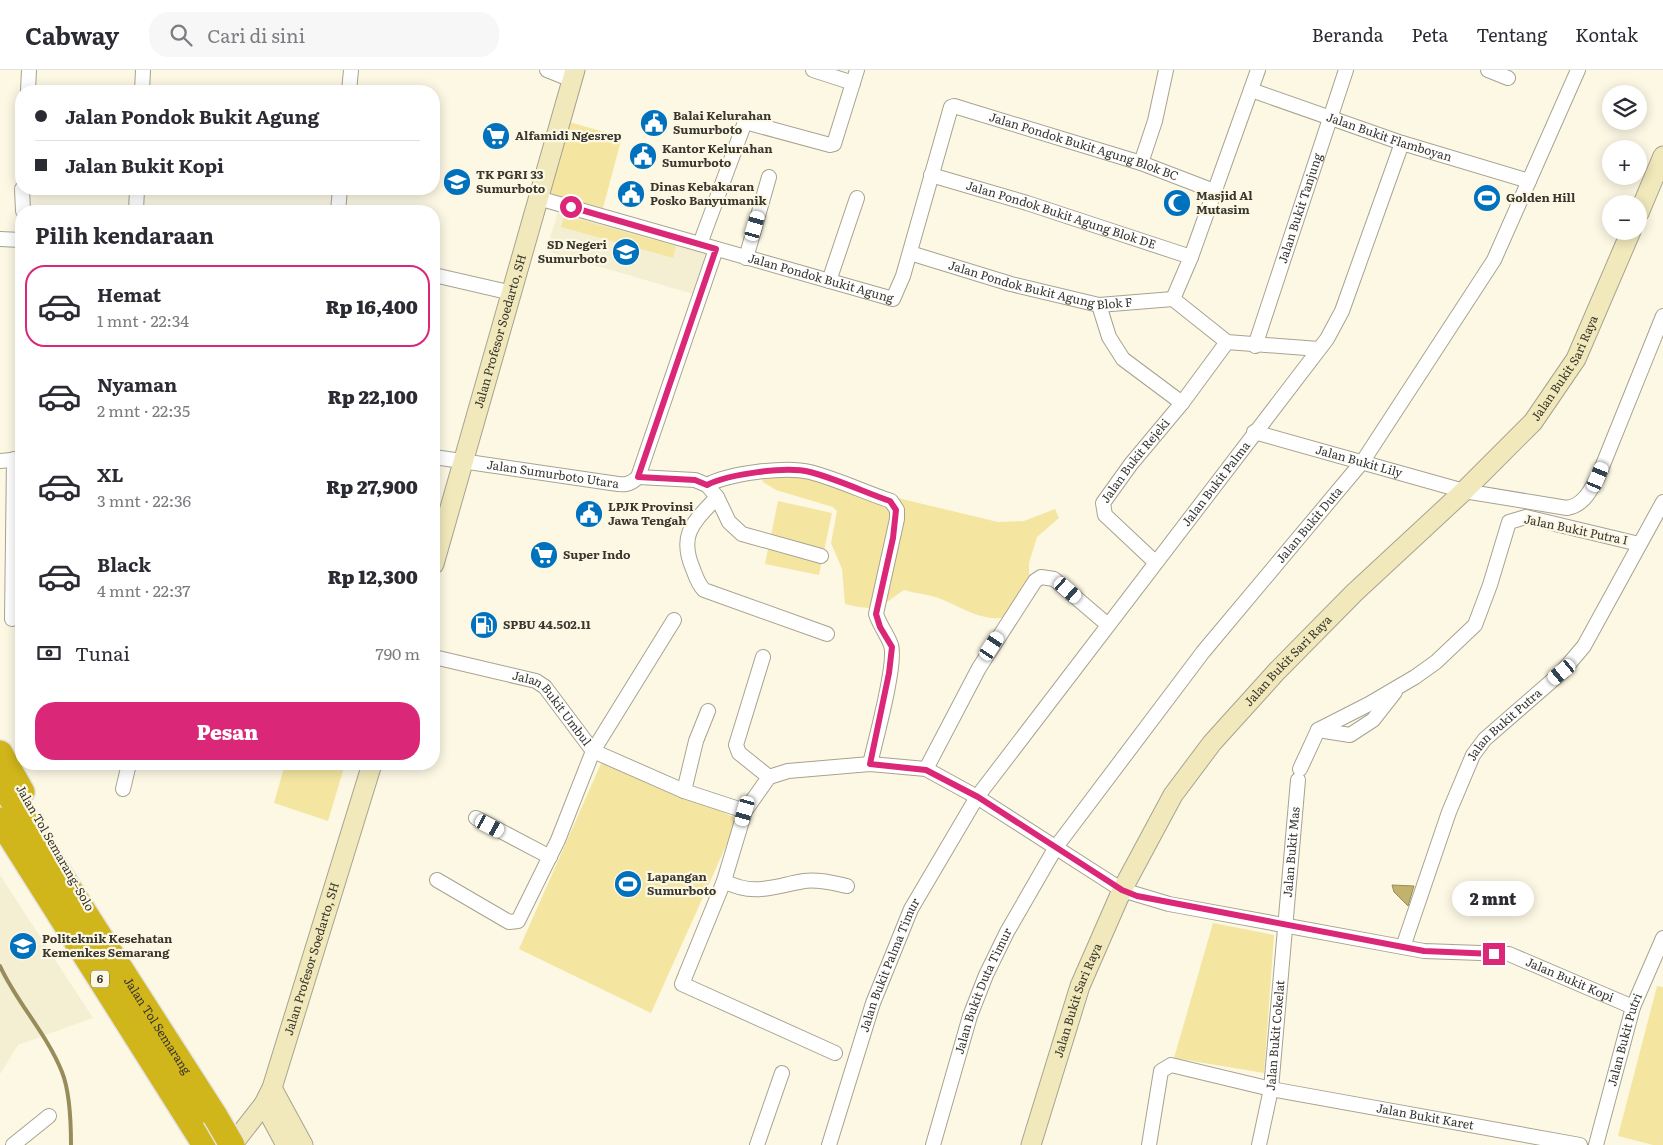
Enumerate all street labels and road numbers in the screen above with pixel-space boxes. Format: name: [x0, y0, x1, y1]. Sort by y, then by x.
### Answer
street label: Jalan Pondok Bukit Agung Blok BC: [987, 107, 1181, 185]
street label: Jalan Bukit Flamboyan: [1324, 107, 1454, 165]
street label: Jalan Bukit Tanjung: [1273, 150, 1326, 266]
street label: Jalan Pondok Bukit Agung Blok DE: [964, 176, 1159, 253]
street label: Jalan Pondok Bukit Agung: [746, 248, 896, 307]
street label: Jalan Profesor Soedarto, SH: [469, 252, 530, 410]
street label: Jalan Pondok Bukit Agung Blok F: [946, 255, 1133, 313]
street label: Jalan Bukit Sari Raya: [1526, 312, 1602, 424]
street label: Jalan Bukit Rejeki: [1096, 414, 1173, 506]
street label: Jalan Bukit Palma: [1177, 437, 1254, 530]
street label: Jalan Bukit Lily: [1314, 440, 1405, 481]
street label: Jalan Sumurboto Utara: [486, 455, 621, 492]
street label: Jalan Bukit Duta: [1271, 482, 1346, 567]
street label: Jalan Bukit Putra I: [1523, 509, 1630, 549]
street label: Jalan Bukit Sari Raya: [1239, 610, 1336, 710]
street label: Jalan Bukit Umbul: [511, 666, 596, 749]
street label: Jalan Bukit Putra: [1462, 683, 1546, 763]
street label: Jalan Tol Semarang–Solo: [12, 781, 99, 914]
street label: Jalan Bukit Mas: [1278, 806, 1304, 898]
street label: Jalan Profesor Soedarto, SH: [279, 880, 343, 1037]
street label: Jalan Bukit Palma Timur: [855, 894, 924, 1034]
street label: Jalan Bukit Duta Timur: [949, 924, 1016, 1056]
street label: Jalan Bukit Sari Raya: [1048, 940, 1106, 1060]
street label: Jalan Bukit Kopi: [1523, 952, 1617, 1006]
road number: 6: [91, 971, 109, 988]
street label: Jalan Tol Semarang: [120, 973, 196, 1078]
street label: Jalan Bukit Cokelat: [1261, 979, 1288, 1091]
street label: Jalan Bukit Putri: [1602, 990, 1646, 1088]
street label: Jalan Bukit Karet: [1375, 1098, 1476, 1134]

